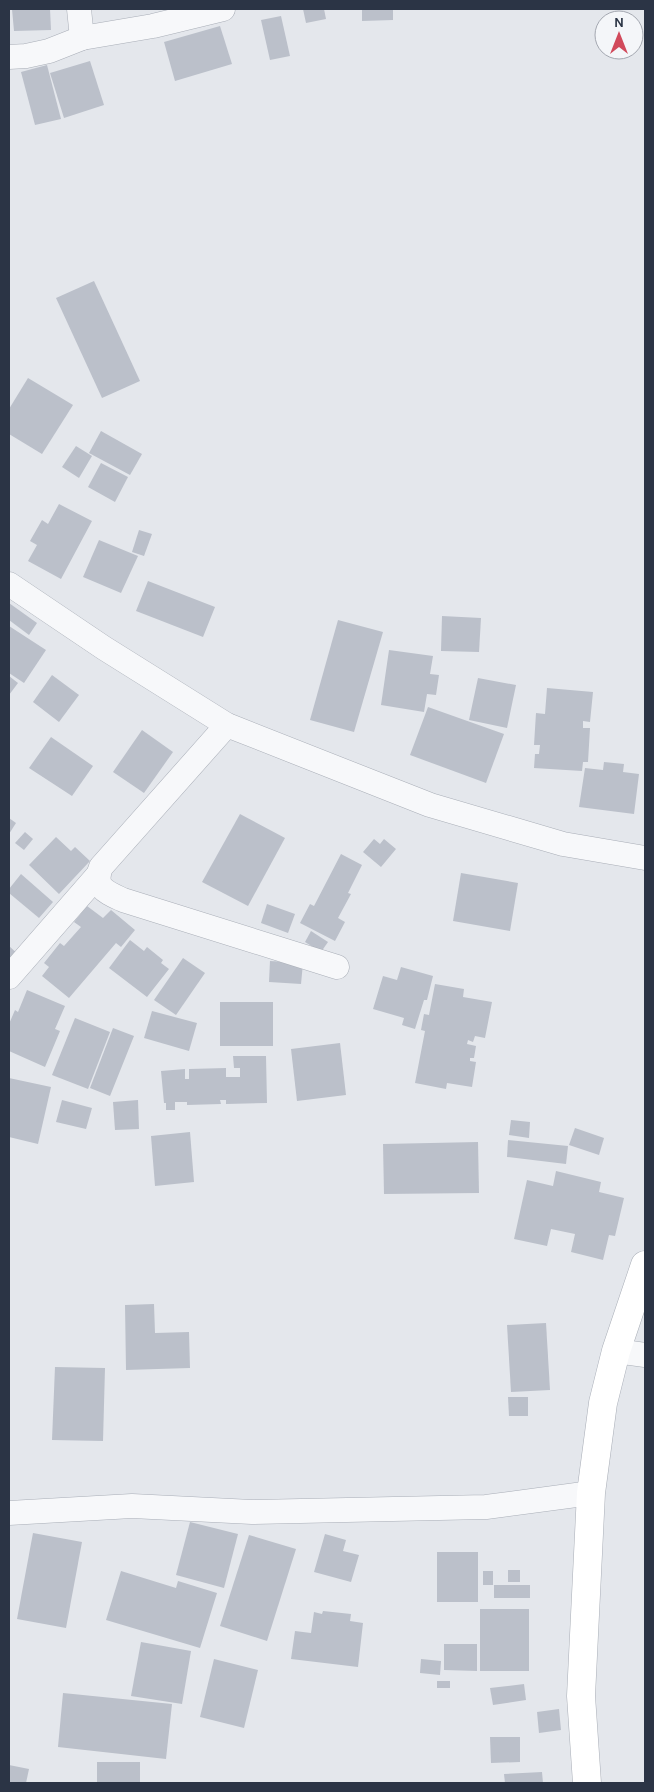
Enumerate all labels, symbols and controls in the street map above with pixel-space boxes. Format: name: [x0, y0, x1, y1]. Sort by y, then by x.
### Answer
north arrow: [594, 10, 644, 60]
text: N: [614, 14, 624, 31]

